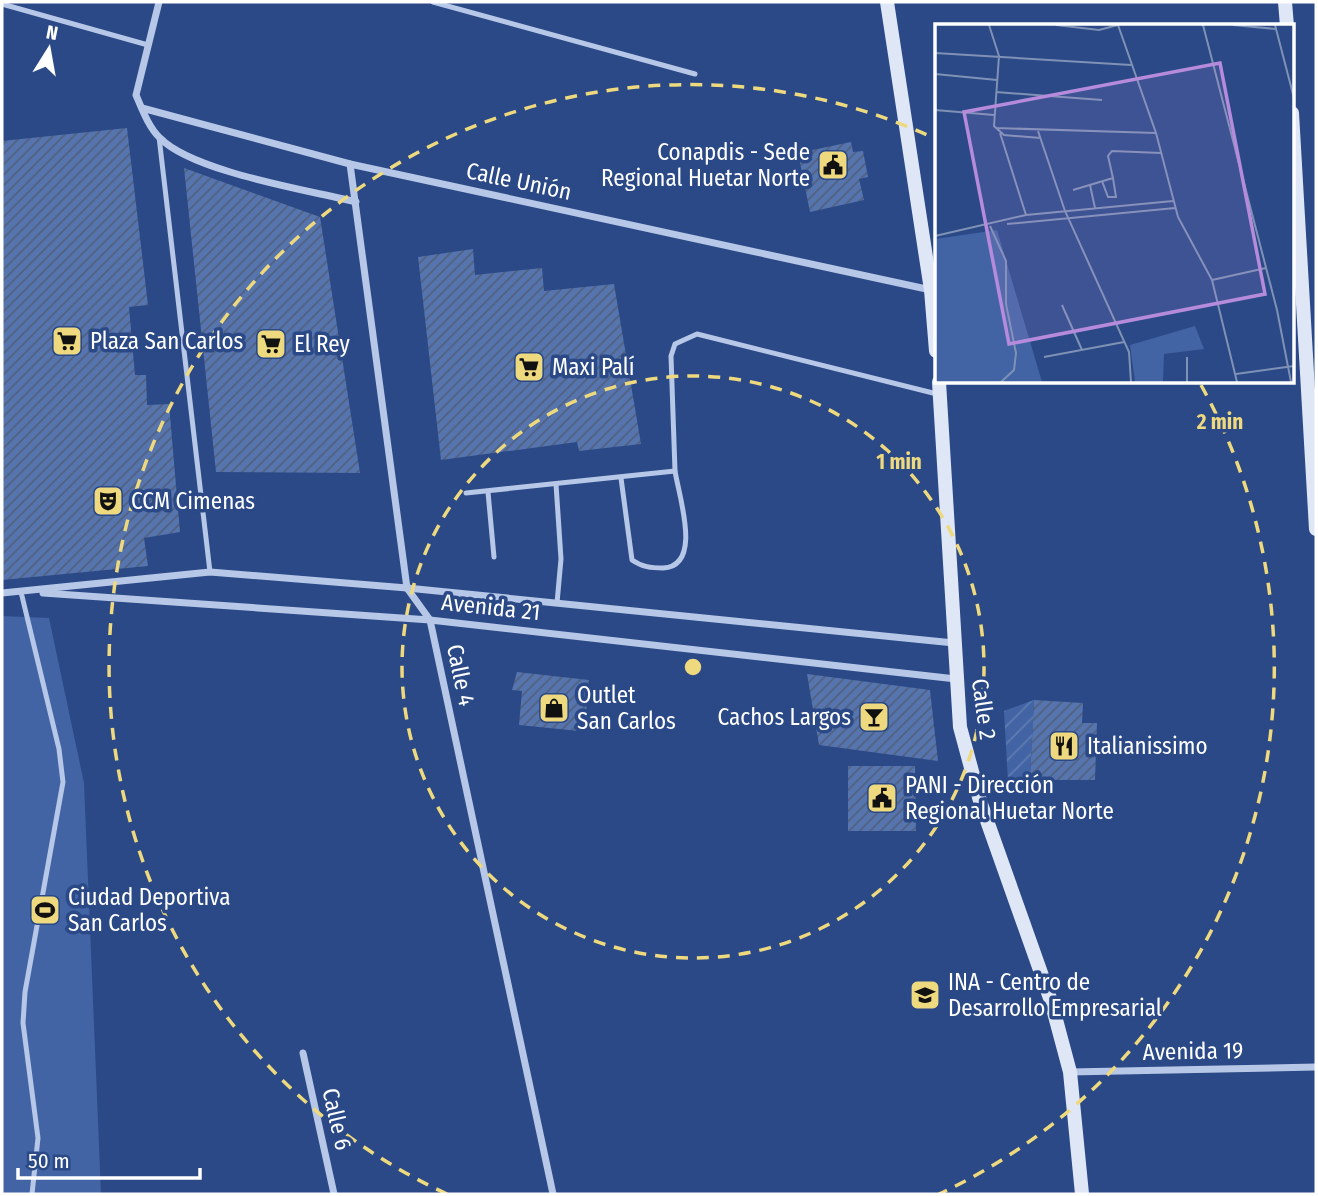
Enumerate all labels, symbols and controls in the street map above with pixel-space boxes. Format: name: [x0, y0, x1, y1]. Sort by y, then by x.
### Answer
north arrow: [14, 14, 84, 84]
text: N: [44, 20, 60, 45]
inset map: [935, 24, 1294, 383]
place label: Conapdis - Sede Regional Huetar Norte: [601, 138, 810, 192]
public building icon: Conapdis - Sede Regional Huetar Norte: [816, 148, 850, 182]
street label: Calle Unión: [464, 156, 574, 206]
supermarket icon: Plaza San Carlos: [50, 324, 84, 358]
place label: Plaza San Carlos: [90, 327, 244, 355]
supermarket icon: El Rey: [254, 327, 288, 361]
place label: El Rey: [294, 330, 351, 358]
supermarket icon: Maxi Palí: [512, 350, 546, 384]
place label: Maxi Palí: [552, 353, 635, 381]
text: 2 min: [1196, 409, 1243, 435]
text: 1 min: [876, 449, 922, 475]
theatre icon: CCM Cimenas: [91, 484, 125, 518]
place label: CCM Cimenas: [131, 487, 255, 515]
street label: Avenida 21: [440, 588, 542, 626]
street label: Calle 4: [441, 642, 481, 708]
centre of rings: [681, 655, 705, 679]
street label: Calle 2: [966, 677, 1002, 741]
place label: Outlet San Carlos: [577, 681, 676, 735]
shop icon: Outlet San Carlos: [537, 691, 571, 725]
bar icon: Cachos Largos: [857, 700, 891, 734]
place label: Cachos Largos: [718, 703, 851, 731]
restaurant icon: Italianissimo: [1047, 729, 1081, 763]
place label: Italianissimo: [1087, 732, 1207, 760]
place label: PANI - Dirección Regional Huetar Norte: [905, 771, 1114, 825]
public building icon: PANI - Dirección Regional Huetar Norte: [865, 781, 899, 815]
place label: Ciudad Deportiva San Carlos: [68, 883, 230, 937]
sports icon: Ciudad Deportiva San Carlos: [28, 893, 62, 927]
place label: INA - Centro de Desarrollo Empresarial: [948, 968, 1162, 1022]
school or university icon: INA - Centro de Desarrollo Empresarial: [908, 978, 942, 1012]
street label: Avenida 19: [1142, 1036, 1244, 1066]
street label: Calle 6: [316, 1085, 358, 1153]
scale bar: [18, 1136, 200, 1180]
text: 50 m: [28, 1148, 70, 1174]

